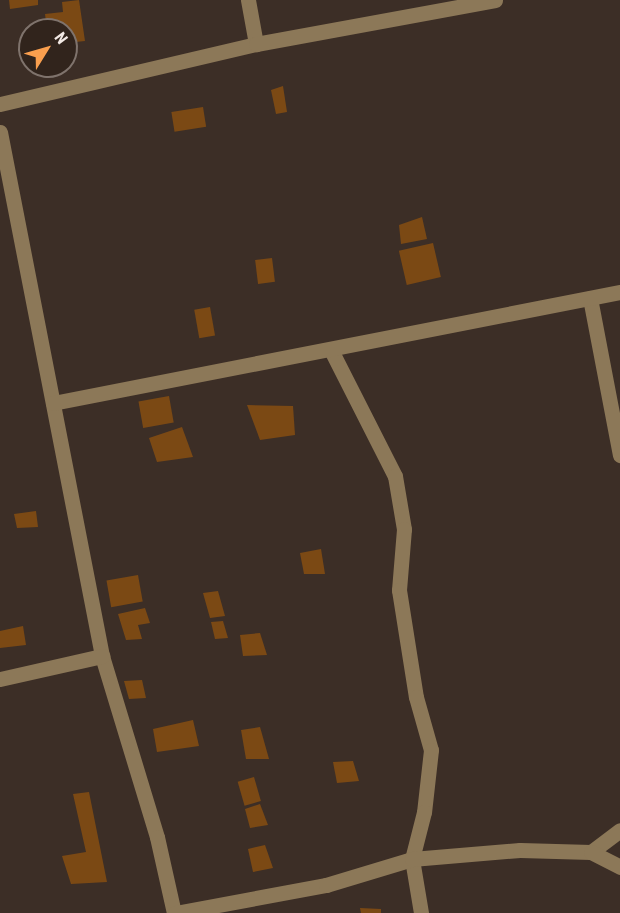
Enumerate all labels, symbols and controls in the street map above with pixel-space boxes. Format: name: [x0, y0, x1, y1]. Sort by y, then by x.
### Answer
north arrow: [18, 18, 78, 78]
text: N: [51, 28, 72, 48]

